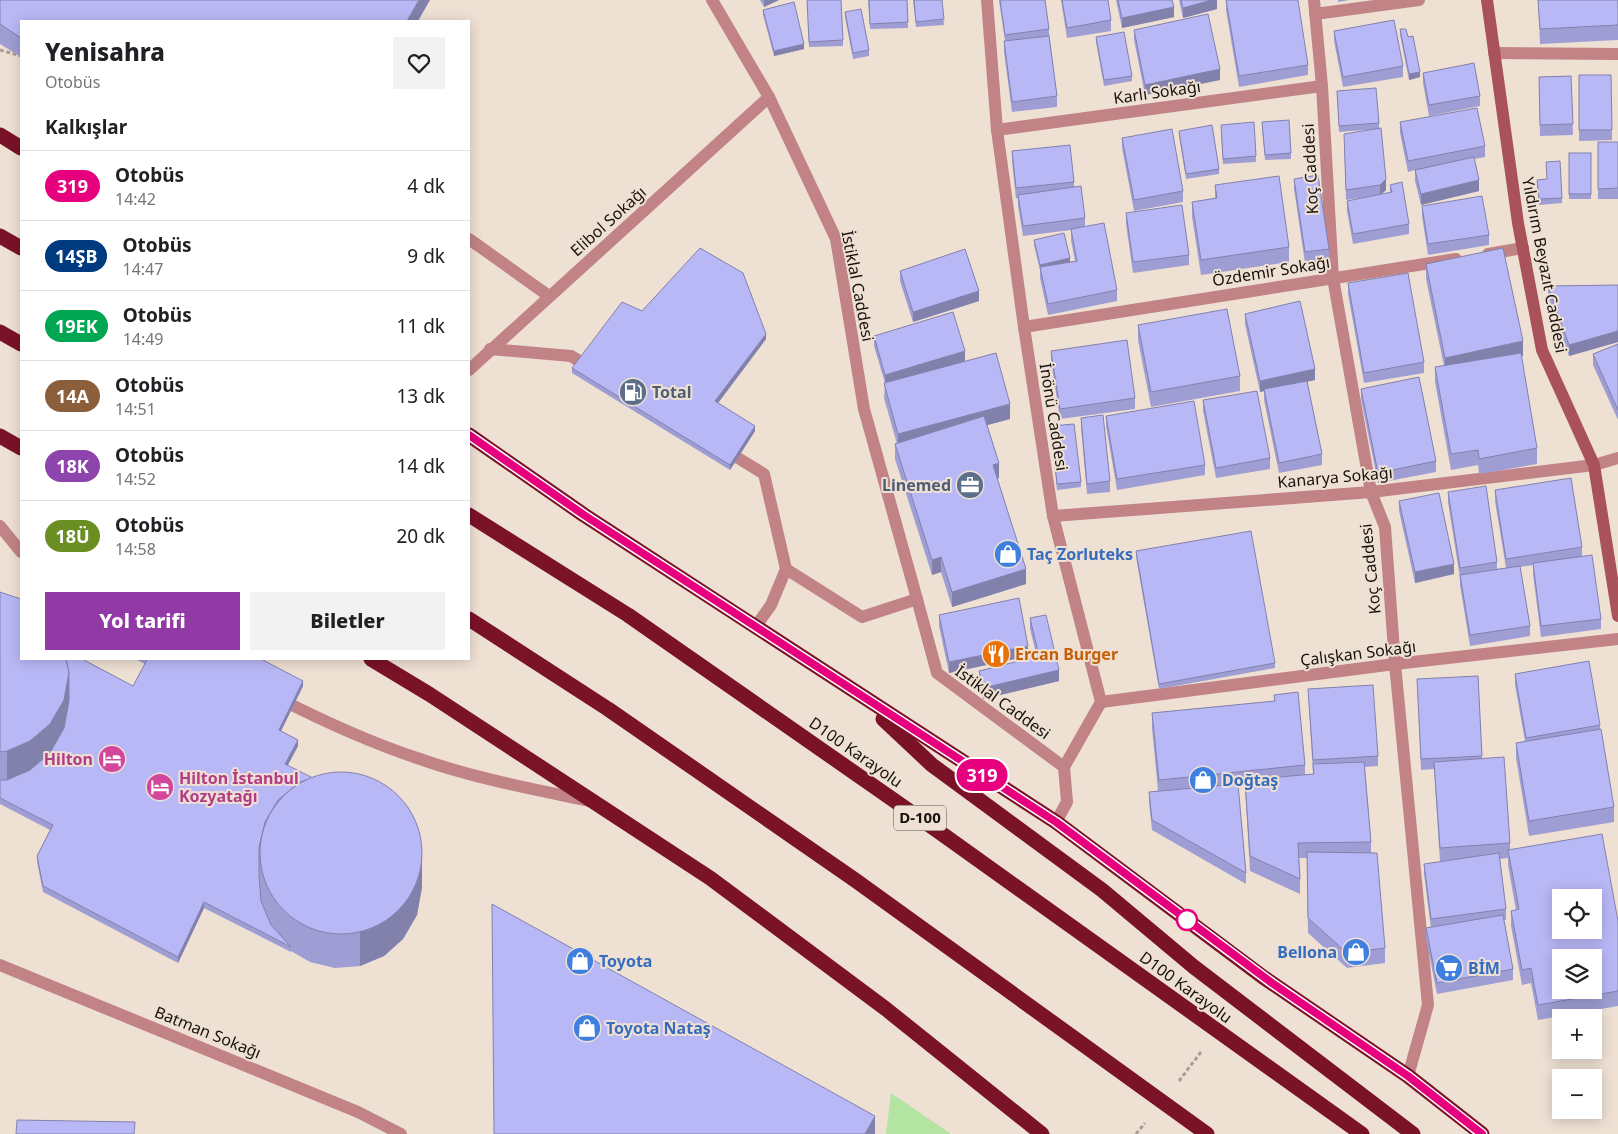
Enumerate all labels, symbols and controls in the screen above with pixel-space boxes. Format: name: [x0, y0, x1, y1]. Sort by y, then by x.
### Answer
text: Yenisahra: [45, 35, 165, 68]
button: heart: [393, 37, 445, 89]
text: Otobüs: [45, 71, 100, 93]
street label: Karlı Sokağı: [1112, 75, 1202, 109]
text: Kalkışlar: [45, 114, 127, 140]
street label: Koç Caddesi: [1297, 123, 1323, 215]
text: Otobüs: [115, 162, 184, 188]
text: 4 dk: [407, 173, 445, 199]
text: 319: [57, 174, 88, 198]
street label: Yıldırım Beyazıt Caddesi: [1517, 175, 1573, 355]
street label: Elibol Sokağı: [565, 181, 651, 261]
text: 14:42: [115, 188, 156, 210]
street label: İstiklal Caddesi: [836, 229, 880, 343]
text: Otobüs: [122, 232, 192, 258]
text: 9 dk: [407, 243, 445, 269]
text: 14ŞB: [55, 244, 97, 268]
street label: Özdemir Sokağı: [1211, 251, 1331, 291]
text: 14:47: [122, 258, 163, 280]
text: Otobüs: [123, 302, 192, 328]
text: 11 dk: [396, 313, 445, 339]
text: 19EK: [55, 314, 98, 338]
text: 14:49: [123, 328, 164, 350]
street label: İnönü Caddesi: [1035, 362, 1073, 472]
text: Otobüs: [115, 372, 184, 398]
fuel station icon: Total: [618, 377, 648, 407]
place label: Total: [652, 381, 691, 403]
text: 13 dk: [396, 383, 445, 409]
text: 14A: [56, 384, 89, 408]
text: 14:51: [115, 398, 156, 420]
text: Otobüs: [115, 442, 184, 468]
text: 14 dk: [396, 453, 445, 479]
text: 18K: [56, 454, 89, 478]
street label: Kanarya Sokağı: [1276, 461, 1394, 493]
text: 14:52: [115, 468, 156, 490]
office icon: Linemed: [955, 470, 985, 500]
place label: Linemed: [882, 474, 951, 496]
text: Otobüs: [115, 512, 184, 538]
text: 20 dk: [396, 523, 445, 549]
street label: Koç Caddesi: [1354, 523, 1386, 615]
text: 18Ü: [55, 524, 90, 548]
text: 14:58: [115, 538, 156, 560]
shop icon: Taç Zorluteks: [993, 539, 1023, 569]
place label: Taç Zorluteks: [1027, 543, 1133, 565]
button: Yol tarifi: [45, 592, 240, 650]
button: Biletler: [250, 592, 445, 650]
street label: Çalışkan Sokağı: [1299, 635, 1417, 671]
restaurant icon: Ercan Burger: [981, 639, 1011, 669]
place label: Ercan Burger: [1015, 643, 1118, 665]
street label: İstiklal Caddesi: [951, 660, 1055, 744]
street label: D100 Karayolu: [805, 712, 907, 792]
hotel icon: Hilton: [97, 744, 127, 774]
place label: Hilton: [44, 748, 93, 770]
line badge: 319: [953, 759, 1011, 791]
text: 319: [967, 763, 997, 787]
shop icon: Doğtaş: [1188, 765, 1218, 795]
place label: Hilton İstanbul Kozyatağı: [179, 767, 299, 807]
place label: Doğtaş: [1222, 769, 1278, 791]
hotel icon: Hilton İstanbul Kozyatağı: [145, 772, 175, 802]
road number: D-100: [894, 806, 946, 830]
map controls: [1552, 889, 1602, 1119]
button: locate: [1552, 889, 1602, 939]
unlabelled marker: [1176, 909, 1198, 931]
shop icon: Bellona: [1341, 937, 1371, 967]
place label: Bellona: [1277, 941, 1337, 963]
shop icon: Toyota: [565, 946, 595, 976]
street label: D100 Karayolu: [1135, 946, 1237, 1028]
button: layers: [1552, 949, 1602, 999]
place label: Toyota: [599, 950, 652, 972]
supermarket icon: BİM: [1434, 953, 1464, 983]
place label: BİM: [1468, 957, 1500, 979]
street label: Batman Sokağı: [151, 1001, 265, 1063]
button: +: [1552, 1009, 1602, 1059]
shop icon: Toyota Nataş: [572, 1013, 602, 1043]
place label: Toyota Nataş: [606, 1017, 711, 1039]
button: −: [1552, 1069, 1602, 1119]

